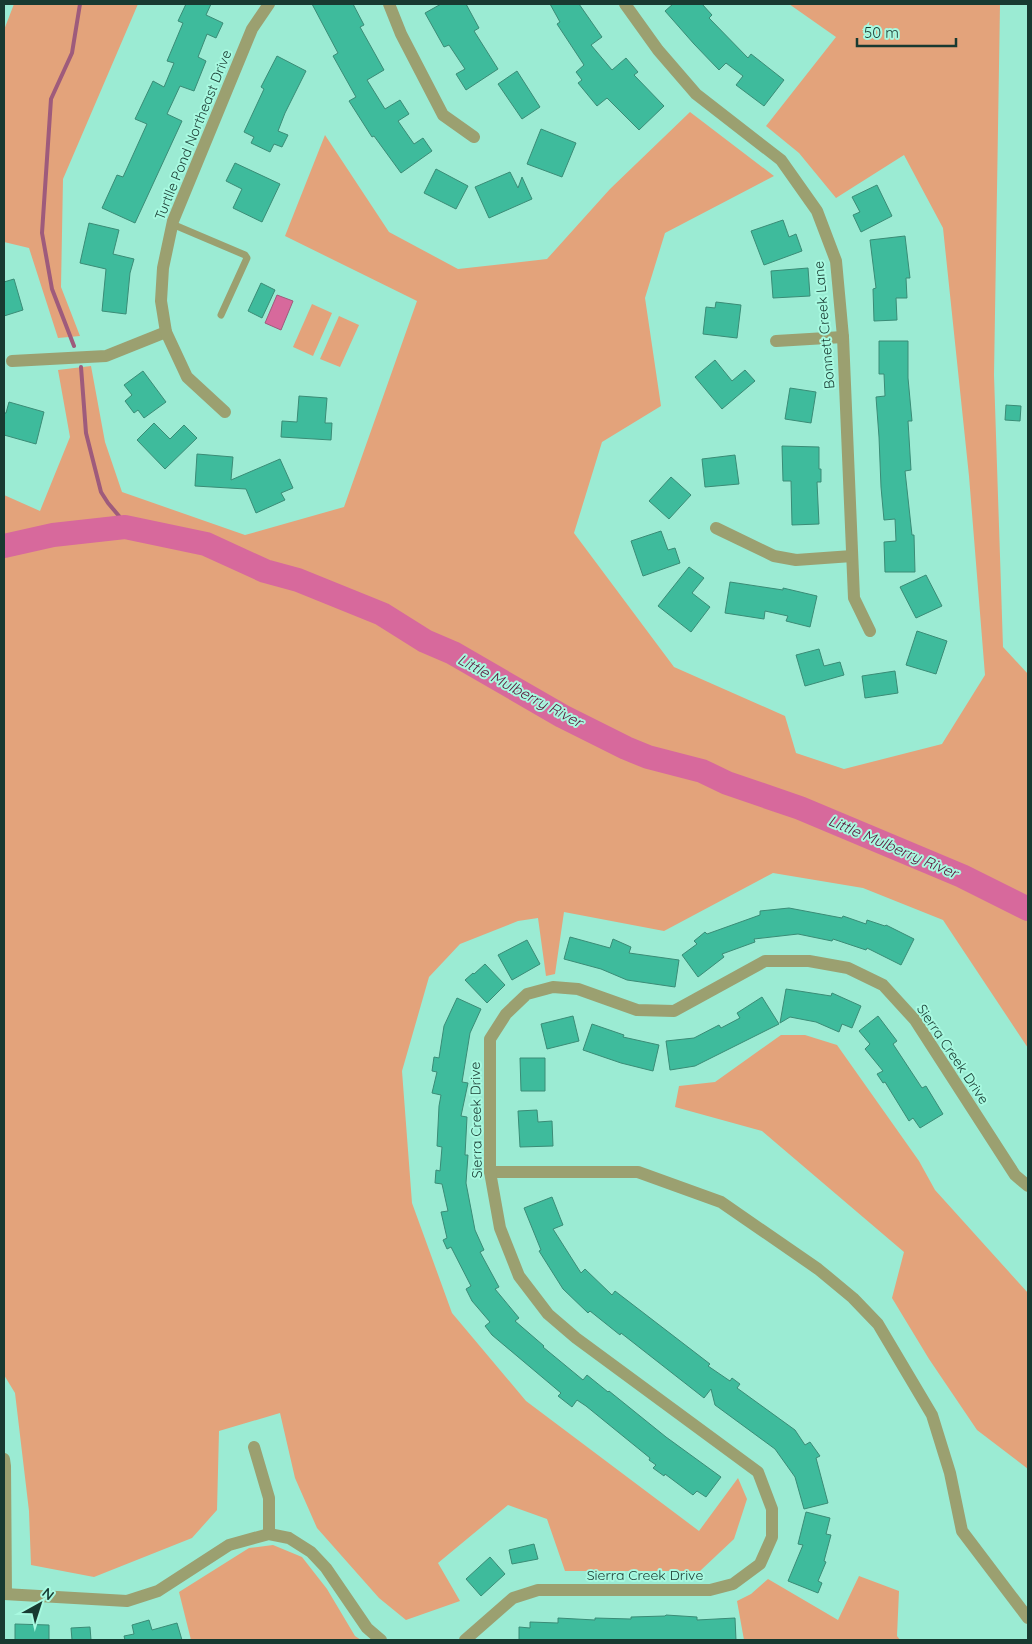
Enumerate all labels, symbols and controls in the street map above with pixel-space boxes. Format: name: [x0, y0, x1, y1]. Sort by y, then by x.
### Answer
scale bar: [857, 15, 956, 47]
text: 50 m: [864, 23, 899, 42]
street label: Turtlle Pond Northeast Drive: [151, 47, 235, 223]
street label: Bonnett Creek Lane: [809, 260, 839, 390]
water label: Little Mulberry River: [455, 650, 588, 733]
water label: Little Mulberry River: [826, 811, 963, 883]
street label: Sierra Creek Drive: [913, 1001, 993, 1107]
street label: Sierra Creek Drive: [466, 1061, 486, 1179]
street label: Sierra Creek Drive: [587, 1566, 703, 1584]
north arrow: [15, 1579, 65, 1629]
text: N: [39, 1584, 58, 1604]

